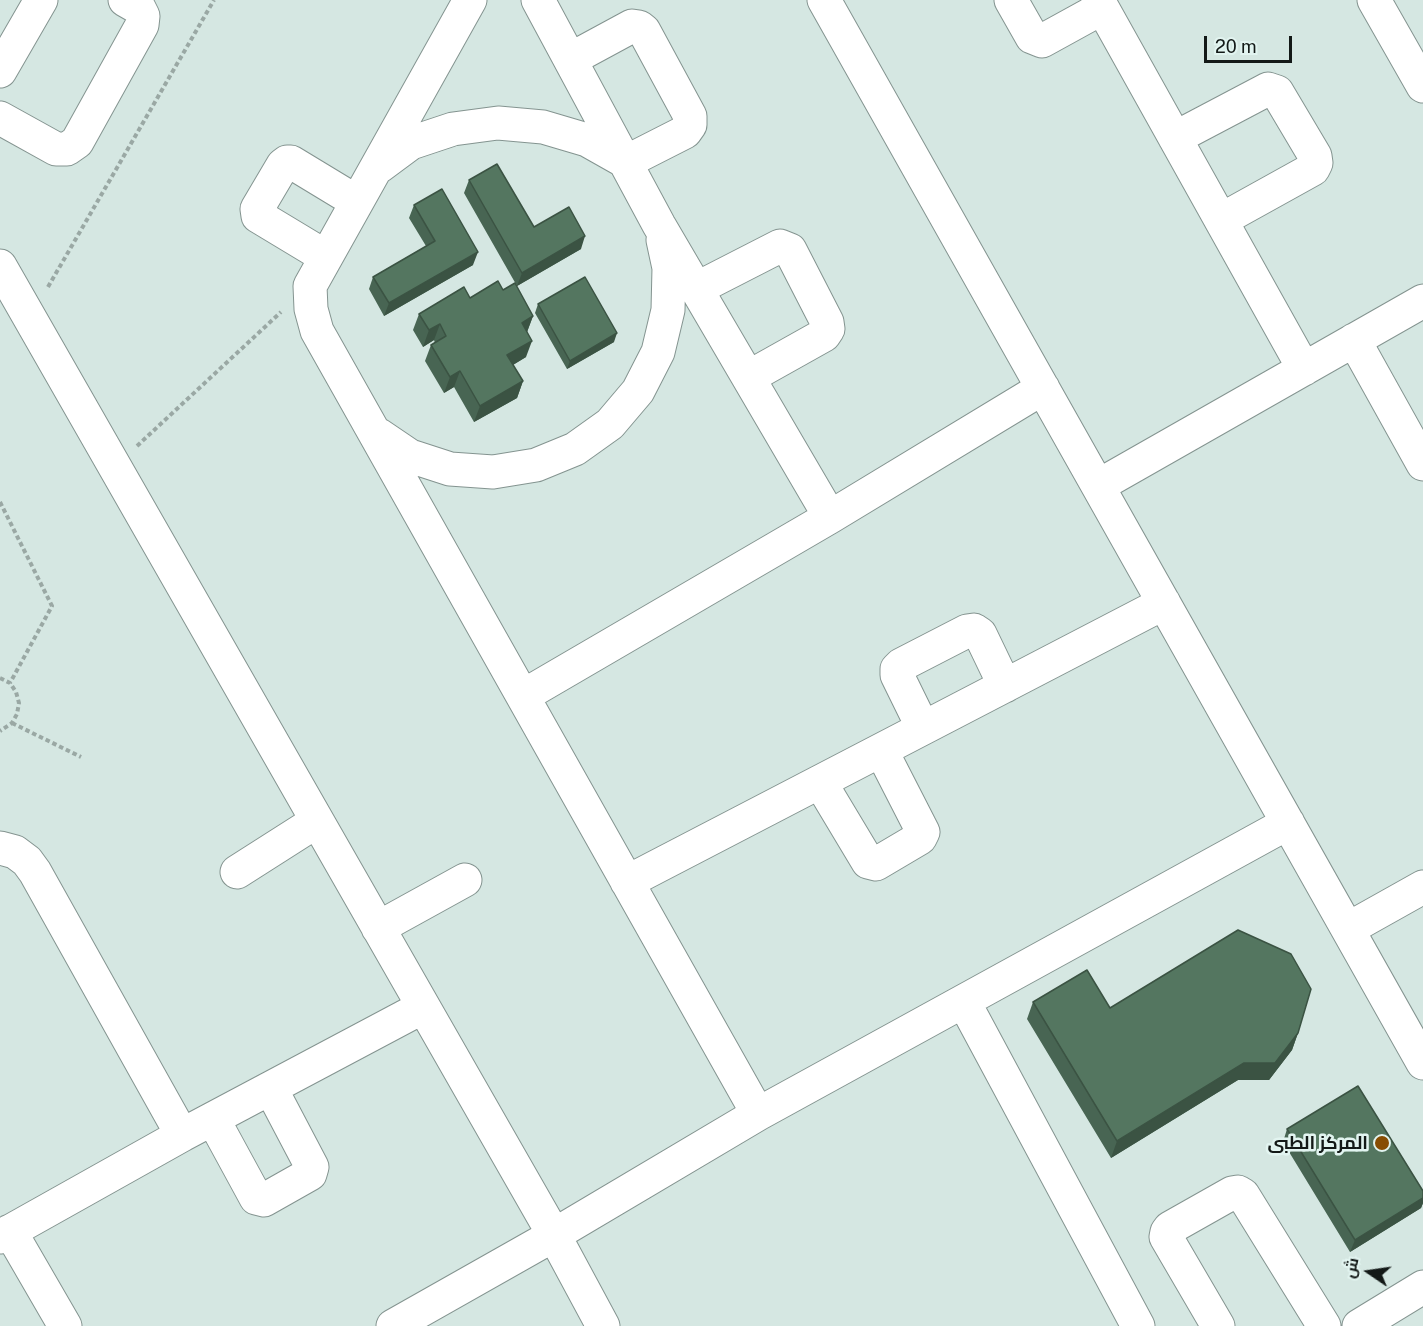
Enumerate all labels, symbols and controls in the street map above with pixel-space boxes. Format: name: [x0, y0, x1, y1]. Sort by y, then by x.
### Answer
scale bar: [1207, 24, 1296, 62]
text: 20 m: [1215, 36, 1257, 57]
place label: المركز الطبى: [1267, 1132, 1368, 1154]
marker: المركز الطبى: [1373, 1134, 1391, 1152]
north arrow: [1339, 1242, 1399, 1302]
text: ش: [1339, 1256, 1363, 1280]

